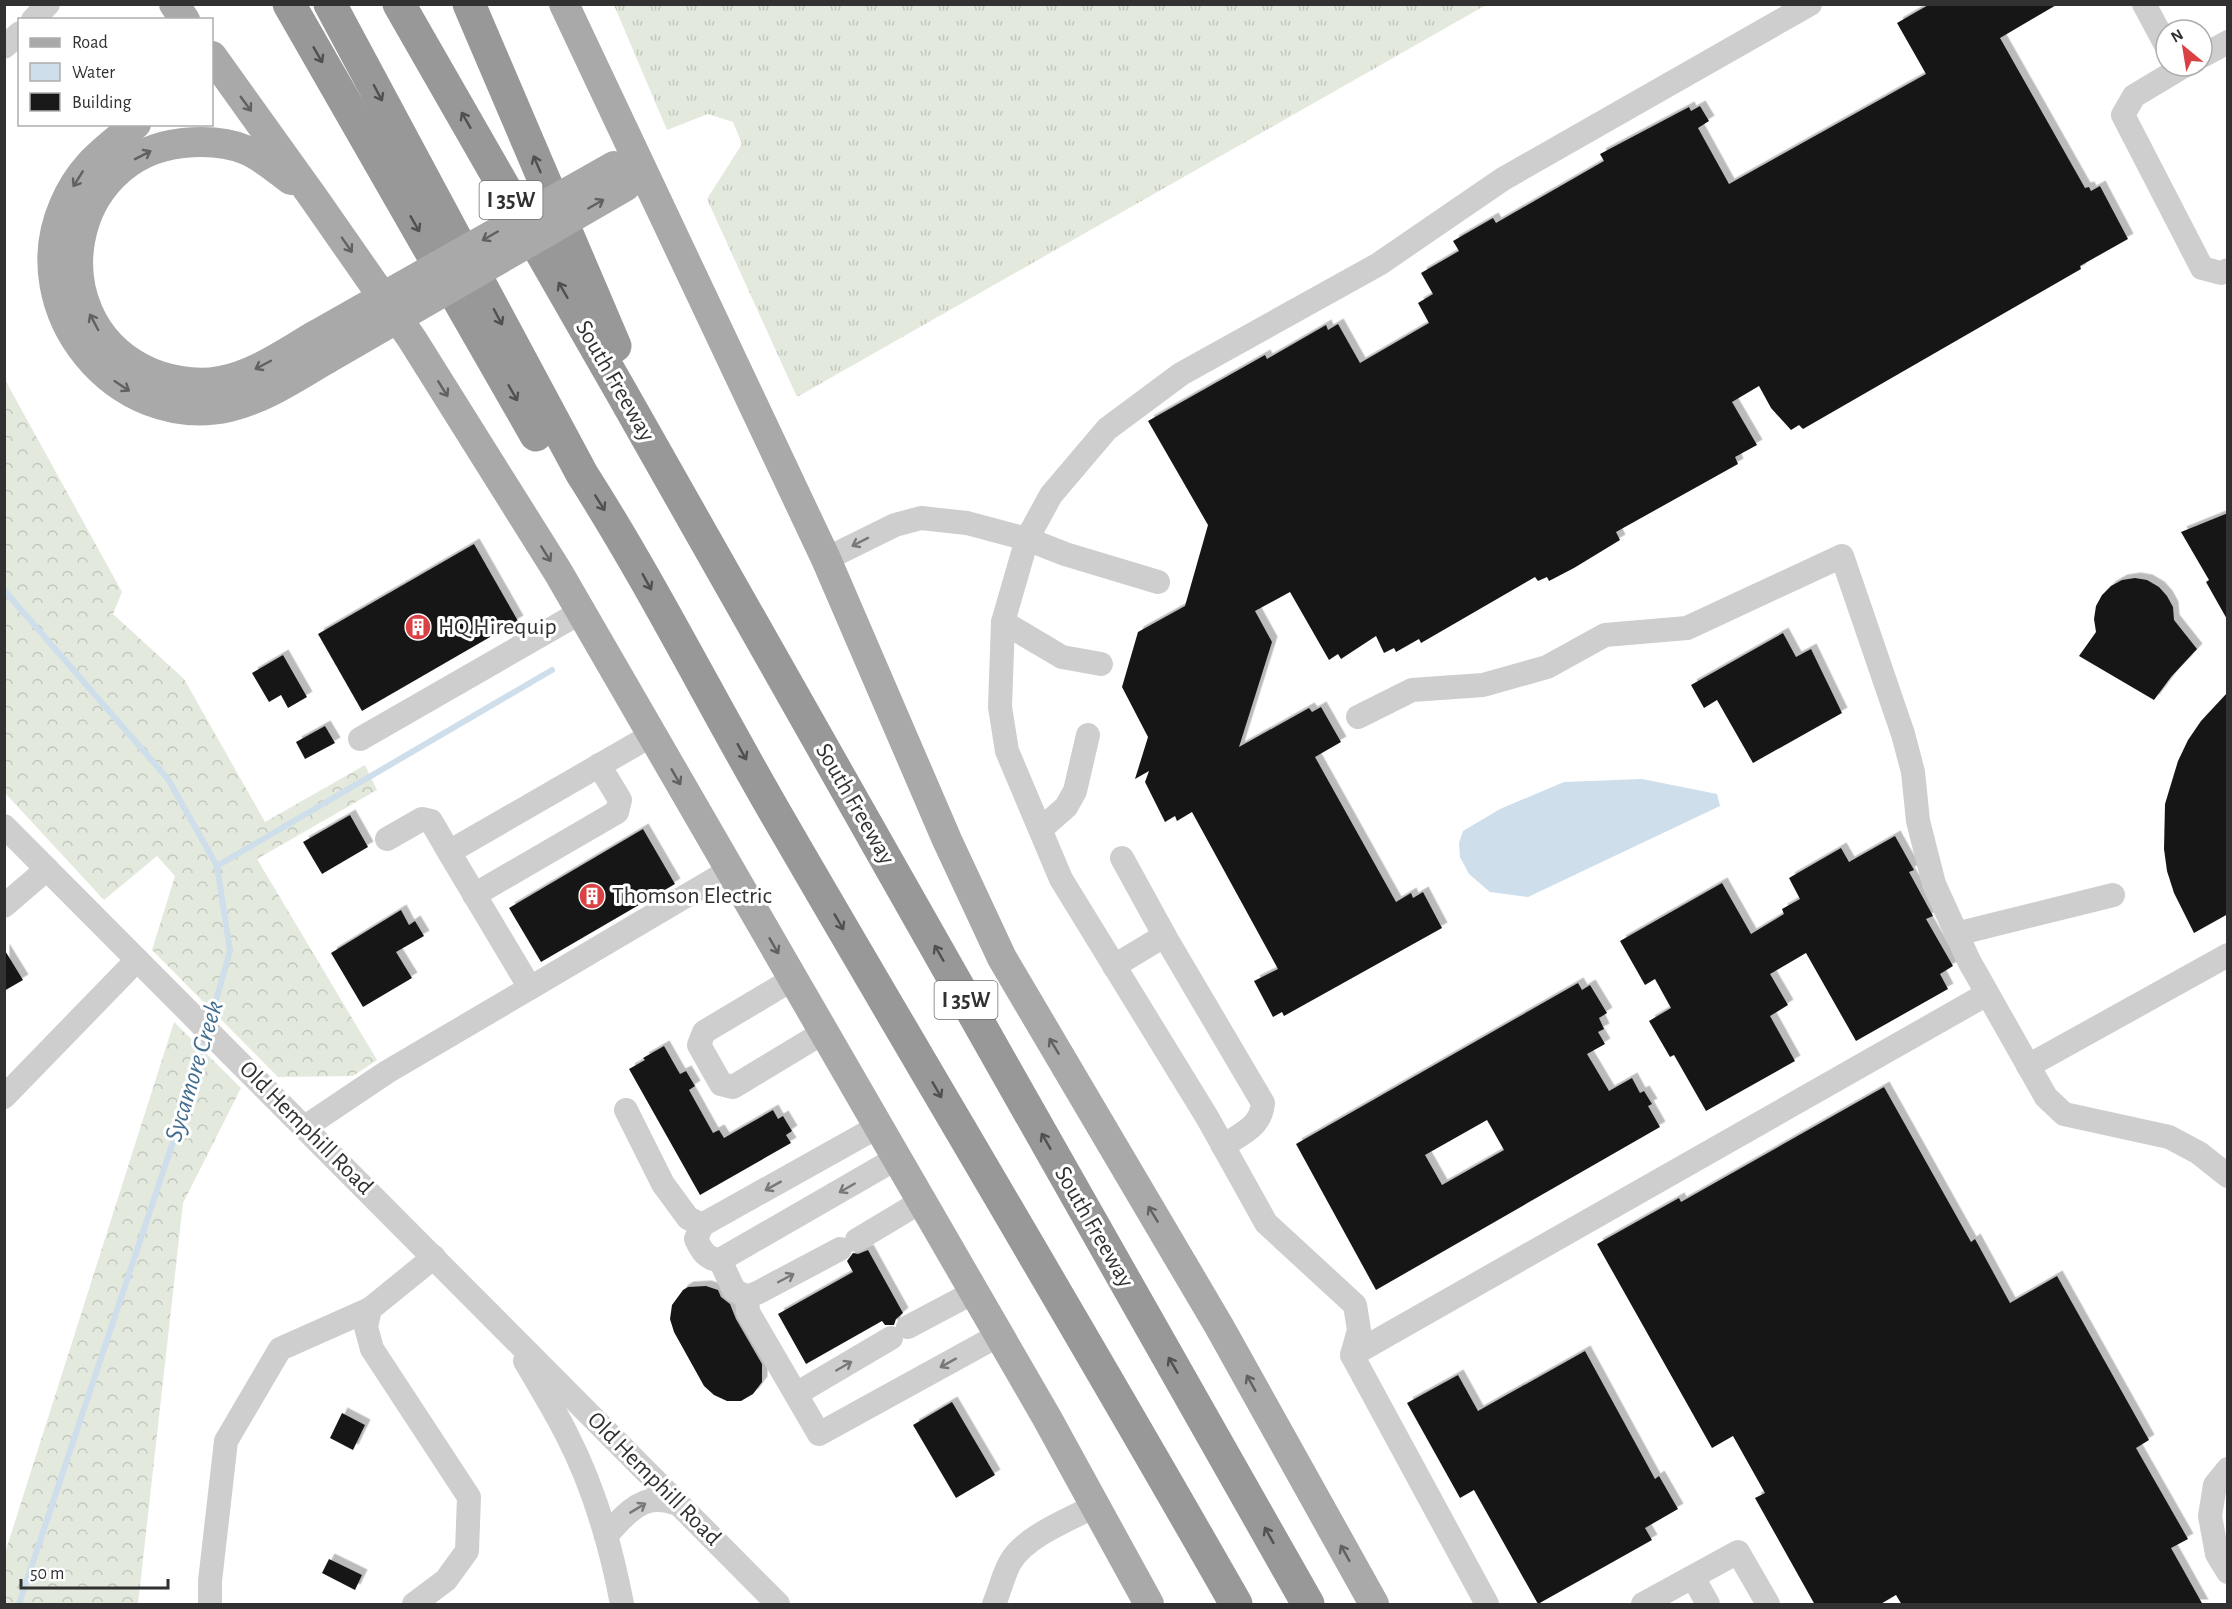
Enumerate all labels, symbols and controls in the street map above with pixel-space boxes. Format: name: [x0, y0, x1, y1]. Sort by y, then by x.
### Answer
legend: [18, 18, 213, 126]
north arrow: [2154, 18, 2214, 78]
text: N: [2168, 26, 2186, 46]
text: Road: [72, 34, 108, 52]
one-way arrow: [312, 46, 324, 63]
text: Water: [72, 64, 115, 82]
one-way arrow: [372, 84, 384, 101]
text: Building: [72, 94, 132, 112]
one-way arrow: [240, 95, 252, 111]
one-way arrow: [459, 112, 471, 129]
one-way arrow: [134, 149, 152, 160]
one-way arrow: [531, 155, 542, 173]
one-way arrow: [72, 170, 85, 187]
road number: I 35W: [480, 181, 542, 219]
one-way arrow: [587, 197, 604, 209]
one-way arrow: [409, 215, 421, 232]
one-way arrow: [482, 231, 499, 243]
one-way arrow: [340, 236, 353, 253]
one-way arrow: [557, 281, 568, 299]
one-way arrow: [492, 308, 504, 325]
one-way arrow: [88, 313, 99, 331]
street label: South Freeway: [571, 316, 659, 446]
one-way arrow: [255, 359, 272, 371]
one-way arrow: [113, 380, 129, 392]
one-way arrow: [437, 380, 449, 397]
one-way arrow: [507, 384, 519, 401]
one-way arrow: [594, 494, 606, 510]
one-way arrow: [852, 536, 870, 548]
one-way arrow: [541, 545, 553, 562]
one-way arrow: [641, 573, 653, 590]
building icon: HQ Hirequip: [403, 612, 433, 642]
place label: HQ Hirequip: [438, 615, 557, 639]
street label: South Freeway: [811, 739, 899, 869]
one-way arrow: [737, 743, 748, 761]
one-way arrow: [671, 768, 683, 785]
building icon: Thomson Electric: [577, 881, 607, 911]
place label: Thomson Electric: [612, 884, 772, 908]
one-way arrow: [833, 913, 845, 930]
one-way arrow: [768, 937, 780, 954]
one-way arrow: [933, 945, 945, 962]
road number: I 35W: [934, 981, 998, 1019]
water label: Sycamore Creek: [160, 998, 228, 1144]
one-way arrow: [1048, 1038, 1060, 1055]
street label: Old Hemphill Road: [235, 1057, 377, 1199]
one-way arrow: [932, 1081, 944, 1098]
one-way arrow: [1040, 1133, 1052, 1150]
street label: South Freeway: [1050, 1162, 1138, 1292]
one-way arrow: [764, 1181, 782, 1192]
one-way arrow: [839, 1182, 856, 1194]
one-way arrow: [1147, 1206, 1159, 1223]
one-way arrow: [777, 1272, 794, 1284]
one-way arrow: [940, 1357, 957, 1369]
one-way arrow: [1167, 1357, 1178, 1375]
one-way arrow: [835, 1360, 852, 1372]
one-way arrow: [1245, 1375, 1257, 1392]
street label: Old Hemphill Road: [583, 1408, 725, 1550]
one-way arrow: [629, 1501, 646, 1514]
one-way arrow: [1263, 1527, 1275, 1544]
one-way arrow: [1339, 1545, 1350, 1563]
scale bar: [21, 1552, 168, 1590]
text: 50 m: [30, 1565, 64, 1583]

